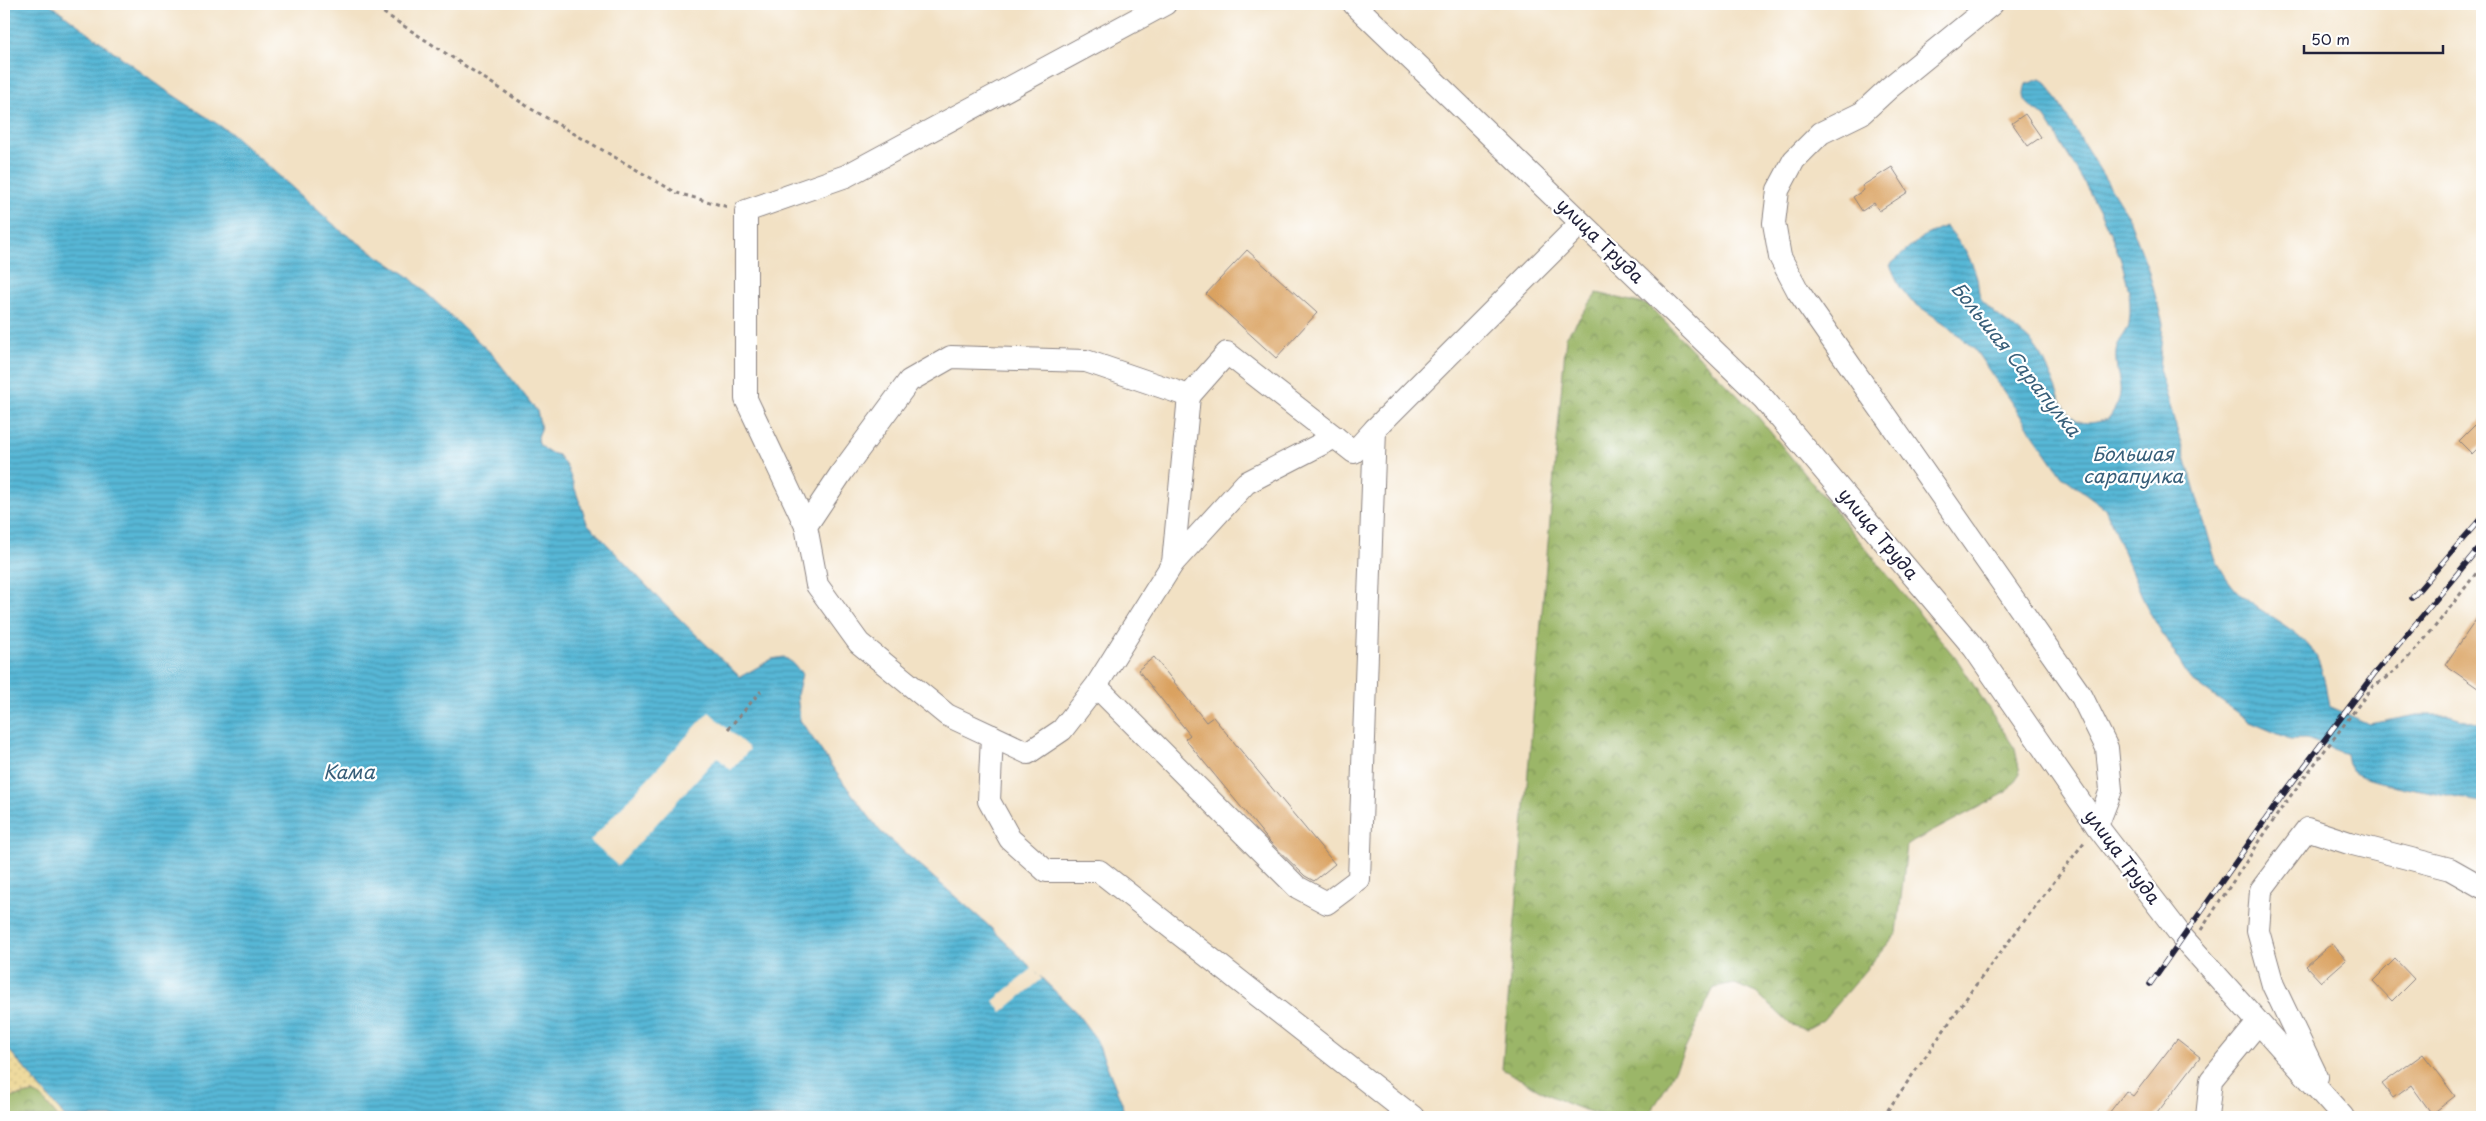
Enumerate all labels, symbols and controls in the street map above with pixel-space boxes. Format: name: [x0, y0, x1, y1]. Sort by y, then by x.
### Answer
scale bar: [2304, 22, 2442, 54]
text: 50 m: [2311, 27, 2350, 50]
street label: улица Труда: [1551, 191, 1651, 289]
water label: Большая Сарапулка: [1946, 275, 2089, 443]
water label: Большая сарапулка: [2083, 439, 2184, 489]
street label: улица Труда: [1833, 481, 1926, 585]
water label: Кама: [323, 757, 376, 785]
street label: улица Труда: [2079, 803, 2168, 910]

